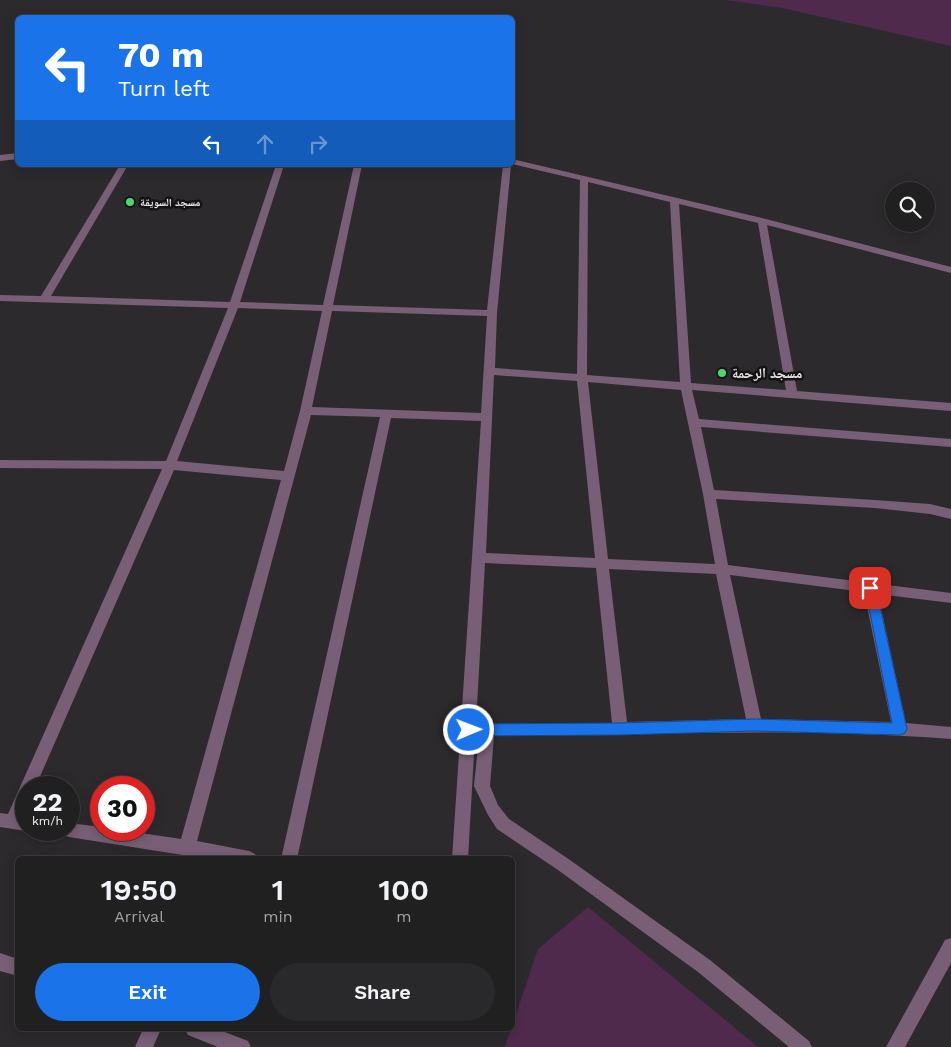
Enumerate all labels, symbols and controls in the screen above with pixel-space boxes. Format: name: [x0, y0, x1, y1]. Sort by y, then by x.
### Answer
text: 70 m: [118, 34, 204, 76]
icon: left: [35, 35, 100, 100]
text: Turn left: [118, 76, 210, 101]
icon: left: [198, 130, 226, 158]
icon: ahead: [251, 130, 279, 158]
icon: right: [304, 130, 332, 158]
map controls: [885, 182, 935, 232]
button: search: [885, 182, 935, 232]
marker: مسجد السويقة: [124, 196, 136, 208]
place label: مسجد السويقة: [140, 196, 201, 209]
place label: مسجد الرحمة: [732, 365, 802, 381]
marker: مسجد الرحمة: [716, 367, 728, 379]
pin: [849, 567, 891, 609]
icon: arrive: [856, 574, 884, 602]
position arrow: [442, 703, 494, 755]
speed limit sign: 30: [90, 776, 155, 841]
text: 22: [33, 788, 62, 817]
text: km/h: [32, 814, 63, 828]
text: 19:50: [101, 872, 177, 907]
text: 1: [272, 872, 284, 907]
text: 100: [378, 872, 429, 907]
text: Arrival: [114, 907, 164, 926]
text: min: [263, 907, 293, 926]
text: m: [396, 907, 411, 926]
button: Exit: [35, 963, 260, 1021]
button: Share: [270, 963, 495, 1021]

